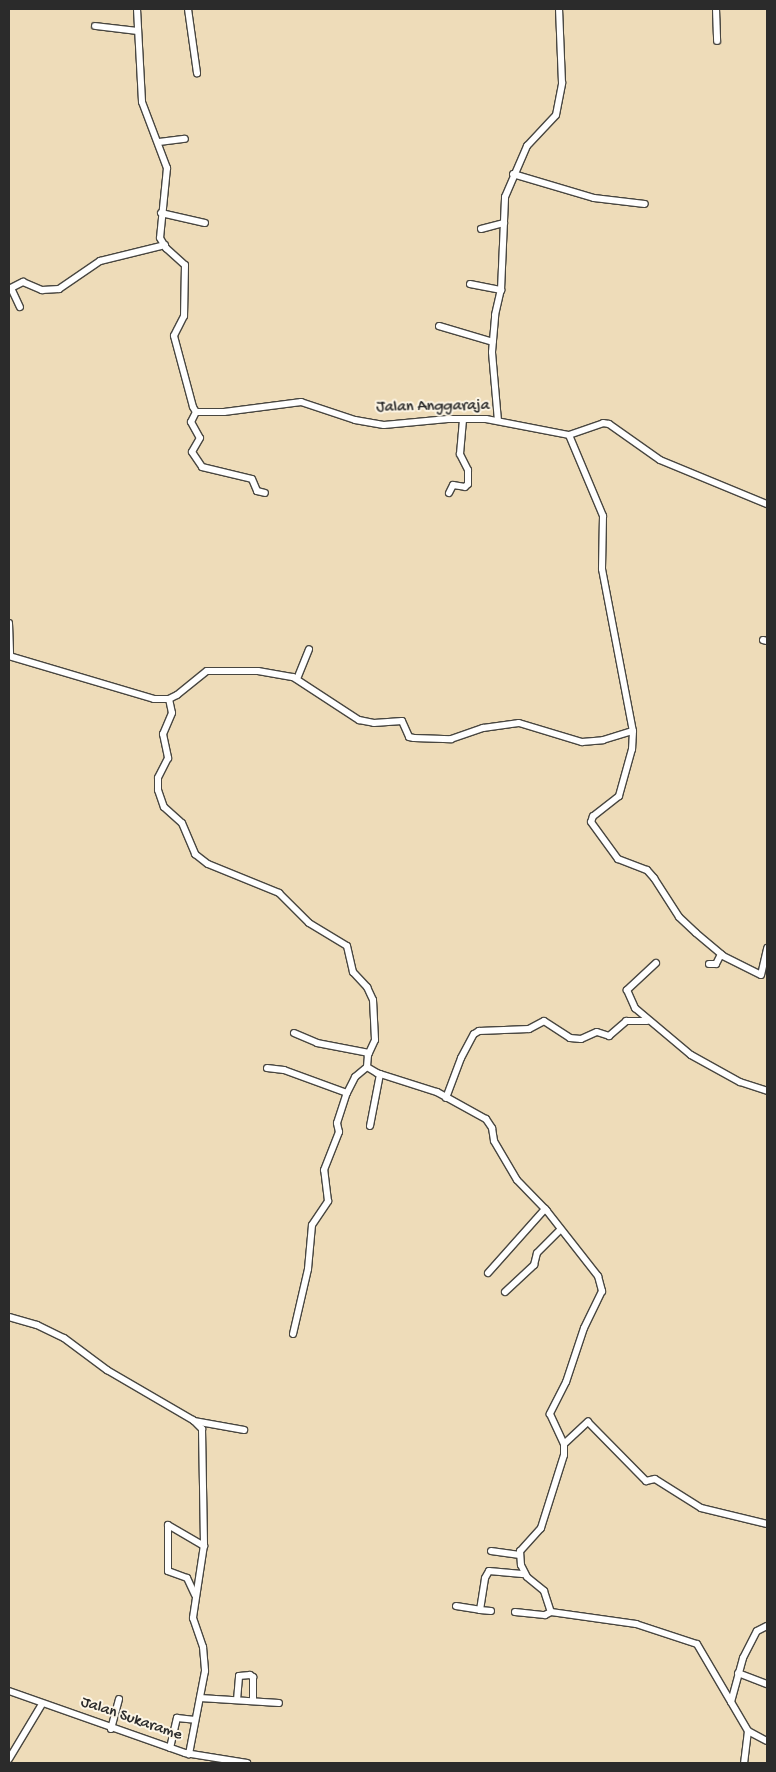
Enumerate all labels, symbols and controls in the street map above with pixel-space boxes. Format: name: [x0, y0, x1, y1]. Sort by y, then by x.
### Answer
street label: Jalan Anggaraja: [376, 397, 490, 419]
street label: Jalan Sukarame: [78, 1694, 184, 1746]

